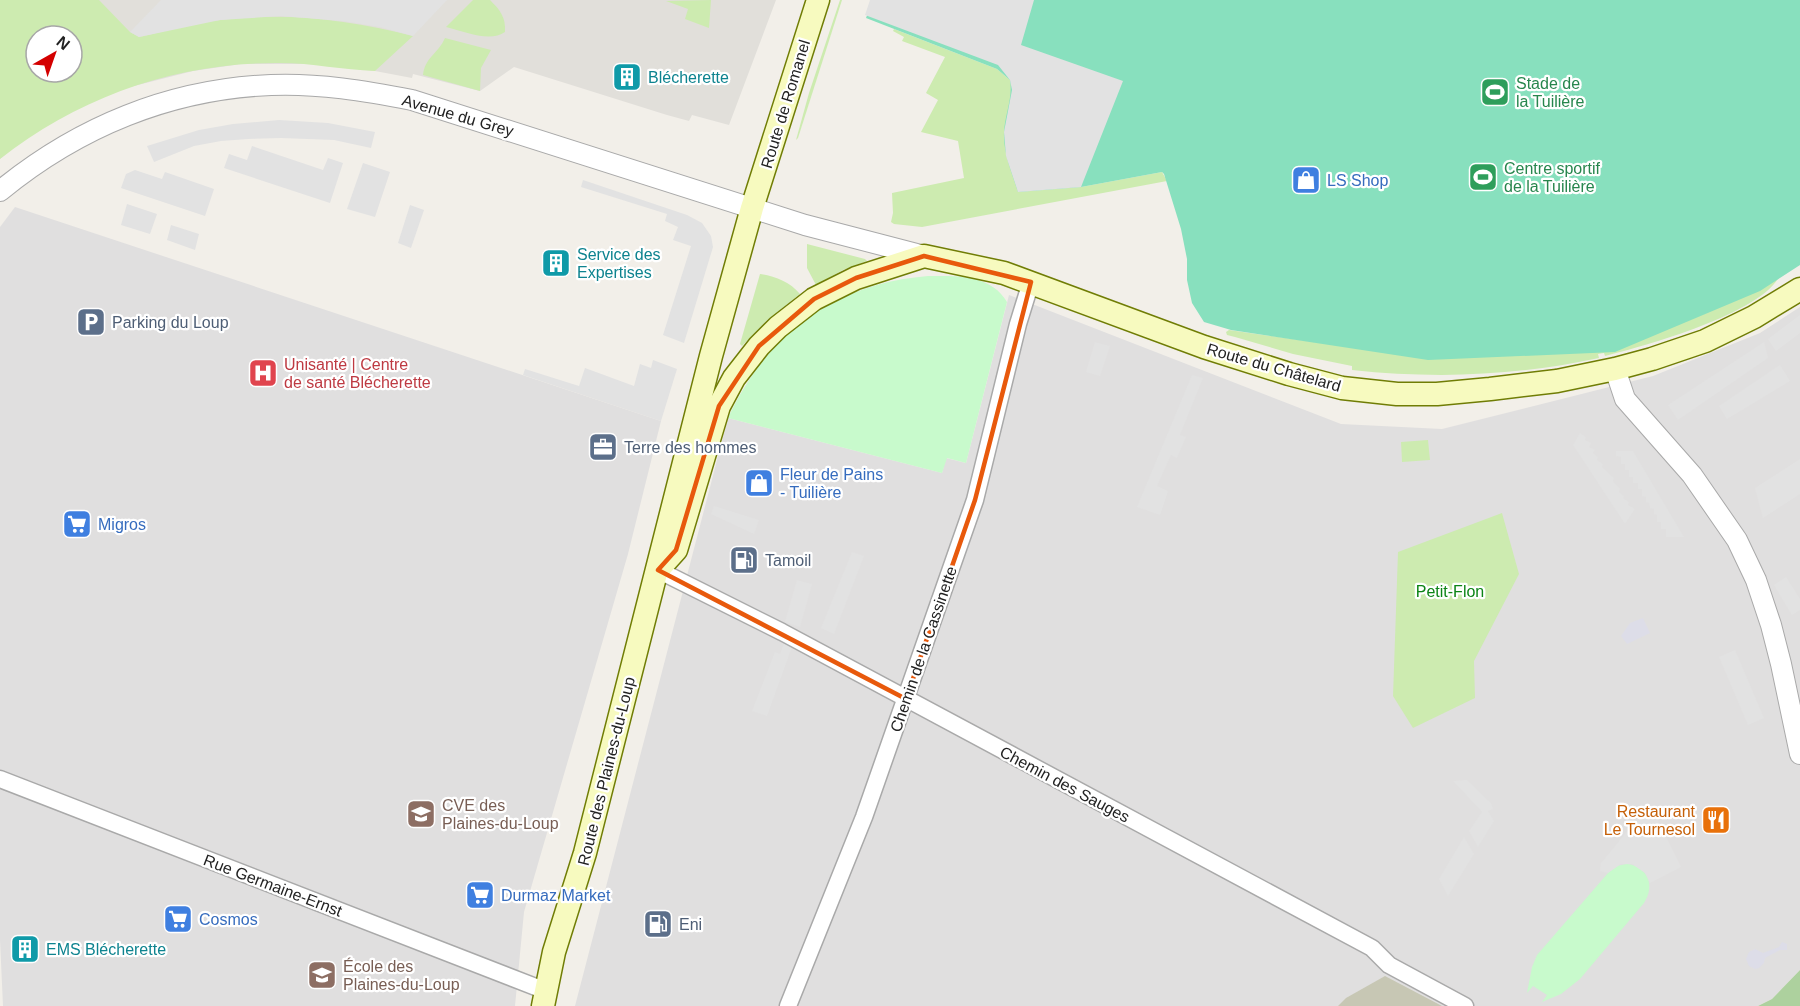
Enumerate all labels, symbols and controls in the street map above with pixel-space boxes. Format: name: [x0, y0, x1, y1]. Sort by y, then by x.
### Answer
north arrow: [24, 24, 84, 84]
text: N: [53, 33, 73, 53]
street label: Route de Romanel: [758, 38, 813, 170]
building icon: Blécherette: [611, 61, 643, 93]
place label: Blécherette: [648, 69, 729, 86]
place label: Stade de la Tuilière: [1516, 75, 1585, 110]
sports icon: Stade de la Tuilière: [1479, 76, 1511, 108]
street label: Avenue du Grey: [400, 91, 516, 140]
place label: Centre sportif de la Tuilière: [1504, 160, 1601, 195]
sports icon: Centre sportif de la Tuilière: [1467, 161, 1499, 193]
shop icon: LS Shop: [1290, 164, 1322, 196]
place label: LS Shop: [1327, 172, 1388, 189]
place label: Service des Expertises: [577, 246, 661, 281]
building icon: Service des Expertises: [540, 247, 572, 279]
parking icon: Parking du Loup: [75, 306, 107, 338]
place label: Parking du Loup: [112, 314, 229, 331]
street label: Route du Châtelard: [1205, 340, 1343, 395]
place label: Unisanté | Centre de santé Blécherette: [284, 356, 431, 391]
hospital icon: Unisanté | Centre de santé Blécherette: [247, 357, 279, 389]
office icon: Terre des hommes: [587, 431, 619, 463]
place label: Terre des hommes: [624, 439, 757, 456]
place label: Fleur de Pains - Tuilière: [780, 466, 883, 501]
shop icon: Fleur de Pains - Tuilière: [743, 467, 775, 499]
supermarket icon: Migros: [61, 508, 93, 540]
place label: Migros: [98, 516, 146, 533]
fuel station icon: Tamoil: [728, 544, 760, 576]
place label: Tamoil: [765, 552, 811, 569]
street label: Chemin de la Cassinette: [887, 564, 960, 734]
park label: Petit-Flon: [1416, 583, 1484, 600]
street label: Route des Plaines-du-Loup: [575, 675, 638, 867]
street label: Chemin des Sauges: [997, 743, 1132, 826]
place label: CVE des Plaines-du-Loup: [442, 797, 559, 832]
school or university icon: CVE des Plaines-du-Loup: [405, 798, 437, 830]
place label: Restaurant Le Tournesol: [1604, 803, 1696, 838]
restaurant icon: Restaurant Le Tournesol: [1700, 804, 1732, 836]
street label: Rue Germaine-Ernst: [201, 851, 345, 920]
supermarket icon: Durmaz Market: [464, 879, 496, 911]
place label: Durmaz Market: [501, 887, 611, 904]
supermarket icon: Cosmos: [162, 903, 194, 935]
fuel station icon: Eni: [642, 908, 674, 940]
place label: Cosmos: [199, 911, 258, 928]
place label: Eni: [679, 916, 702, 933]
building icon: EMS Blécherette: [9, 933, 41, 965]
place label: EMS Blécherette: [46, 941, 166, 958]
place label: École des Plaines-du-Loup: [343, 957, 460, 993]
school or university icon: École des Plaines-du-Loup: [306, 959, 338, 991]

